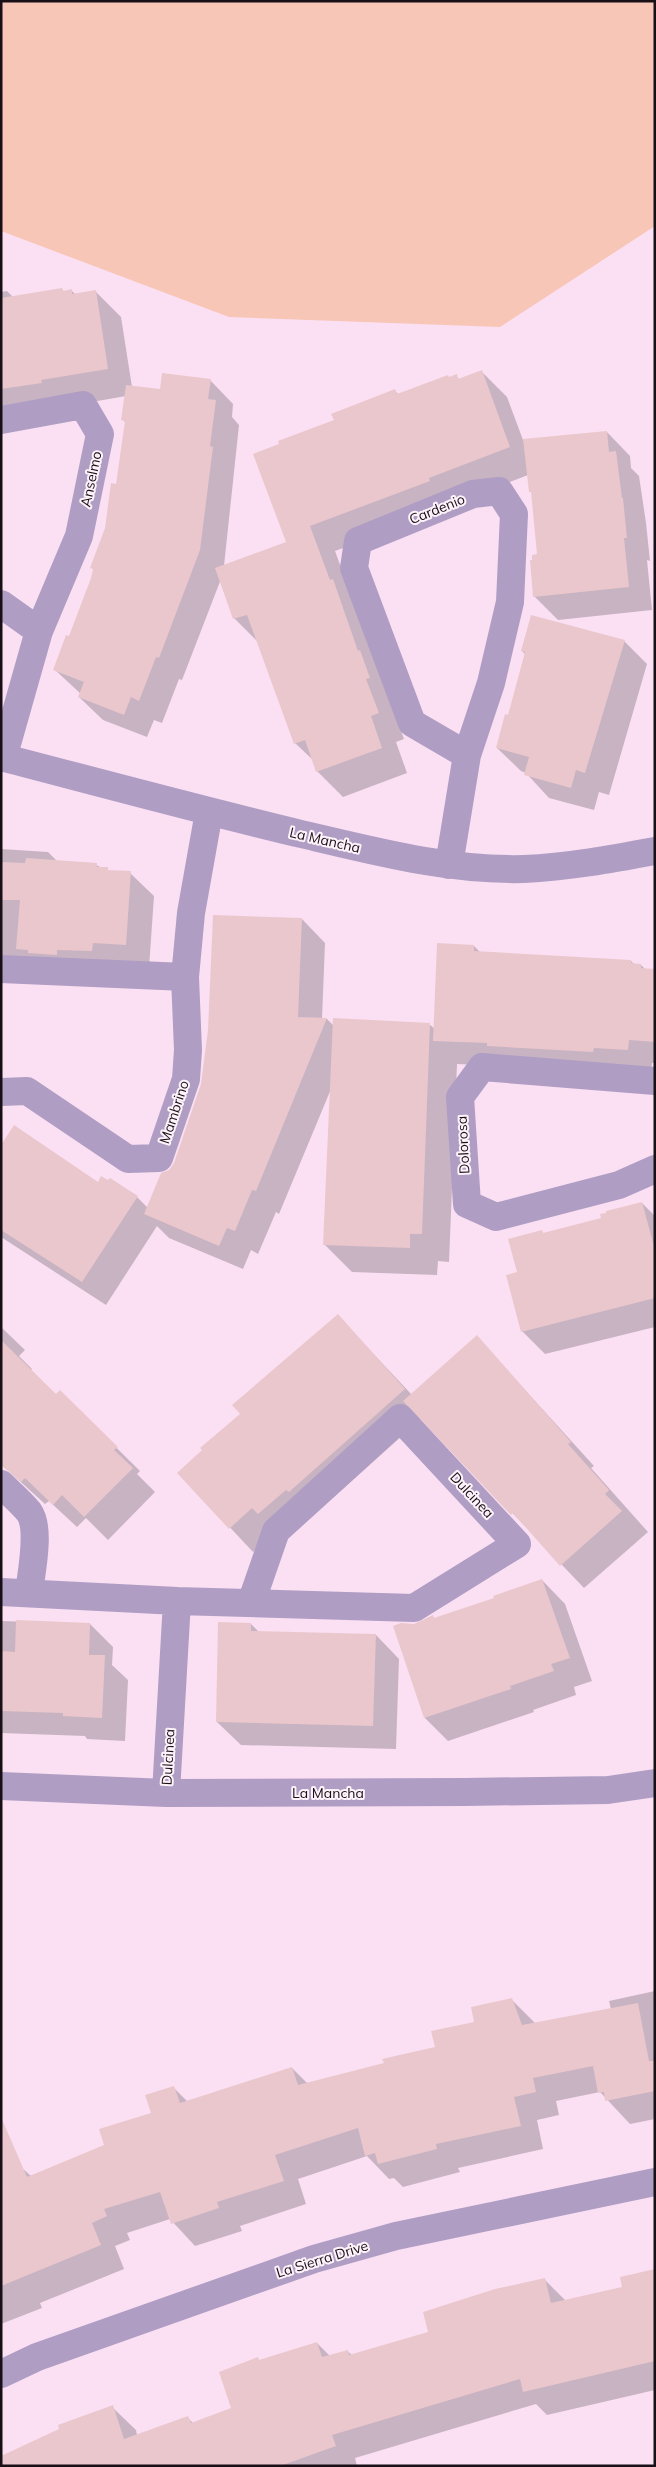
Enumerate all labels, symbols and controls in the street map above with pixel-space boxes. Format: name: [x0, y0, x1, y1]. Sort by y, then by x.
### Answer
street label: Anselmo: [76, 449, 106, 509]
street label: Cardenio: [407, 490, 467, 528]
street label: La Mancha: [288, 823, 362, 857]
street label: Mambrino: [155, 1078, 193, 1146]
street label: Dolorosa: [452, 1116, 474, 1174]
street label: Dulcinea: [446, 1468, 498, 1522]
street label: Dulcinea: [158, 1728, 178, 1786]
street label: La Mancha: [292, 1784, 364, 1802]
street label: La Sierra Drive: [274, 2236, 370, 2282]

